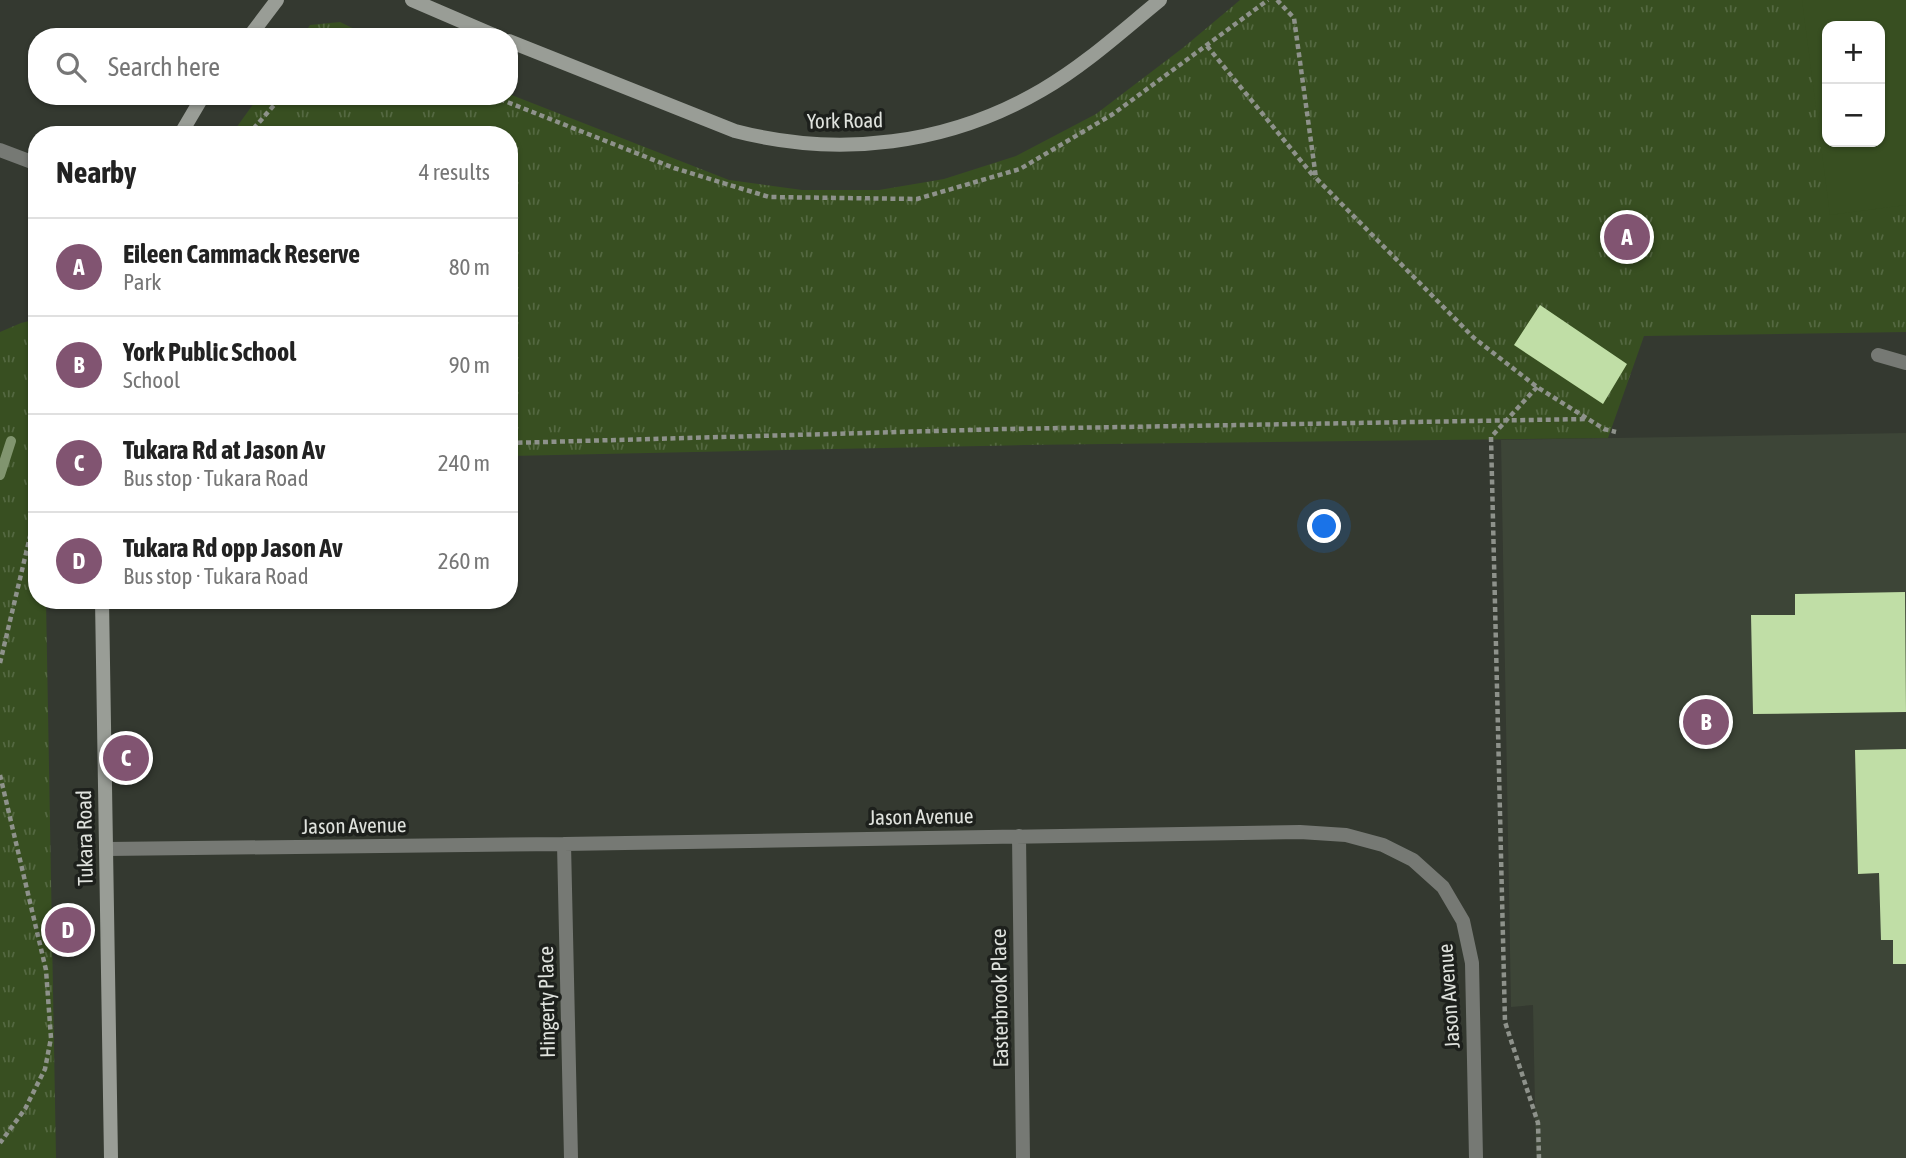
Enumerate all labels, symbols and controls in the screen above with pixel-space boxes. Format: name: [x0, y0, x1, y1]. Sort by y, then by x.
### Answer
map controls: [1822, 21, 1885, 147]
button: +: [1822, 21, 1885, 84]
search box: [28, 28, 518, 105]
icon: search: [52, 48, 90, 86]
text: Search here: [108, 52, 220, 82]
button: −: [1822, 84, 1885, 147]
street label: York Road: [807, 107, 883, 133]
text: Nearby: [56, 155, 136, 189]
text: 4 results: [419, 159, 490, 185]
pin: A: [1604, 211, 1650, 263]
text: Eileen Cammack Reserve: [123, 239, 360, 269]
text: A: [73, 254, 85, 280]
text: 80 m: [449, 254, 490, 280]
text: Park: [123, 269, 161, 295]
text: York Public School: [123, 337, 296, 367]
text: B: [74, 352, 84, 378]
text: 90 m: [449, 352, 490, 378]
text: School: [123, 367, 180, 393]
text: Tukara Rd at Jason Av: [123, 435, 325, 465]
text: C: [74, 450, 84, 476]
text: 240 m: [438, 450, 490, 476]
text: Bus stop · Tukara Road: [123, 465, 309, 491]
your location: [1307, 509, 1341, 543]
text: Tukara Rd opp Jason Av: [123, 533, 343, 563]
text: D: [73, 548, 85, 574]
text: 260 m: [438, 548, 490, 574]
text: Bus stop · Tukara Road: [123, 563, 309, 589]
pin: B: [1683, 696, 1729, 748]
pin: C: [103, 732, 149, 784]
street label: Tukara Road: [71, 790, 97, 886]
street label: Jason Avenue: [868, 803, 974, 829]
street label: Jason Avenue: [301, 812, 407, 838]
pin: D: [45, 904, 91, 956]
street label: Easterbrook Place: [986, 929, 1012, 1068]
street label: Jason Avenue: [1432, 943, 1464, 1049]
street label: Hingerty Place: [533, 946, 559, 1058]

